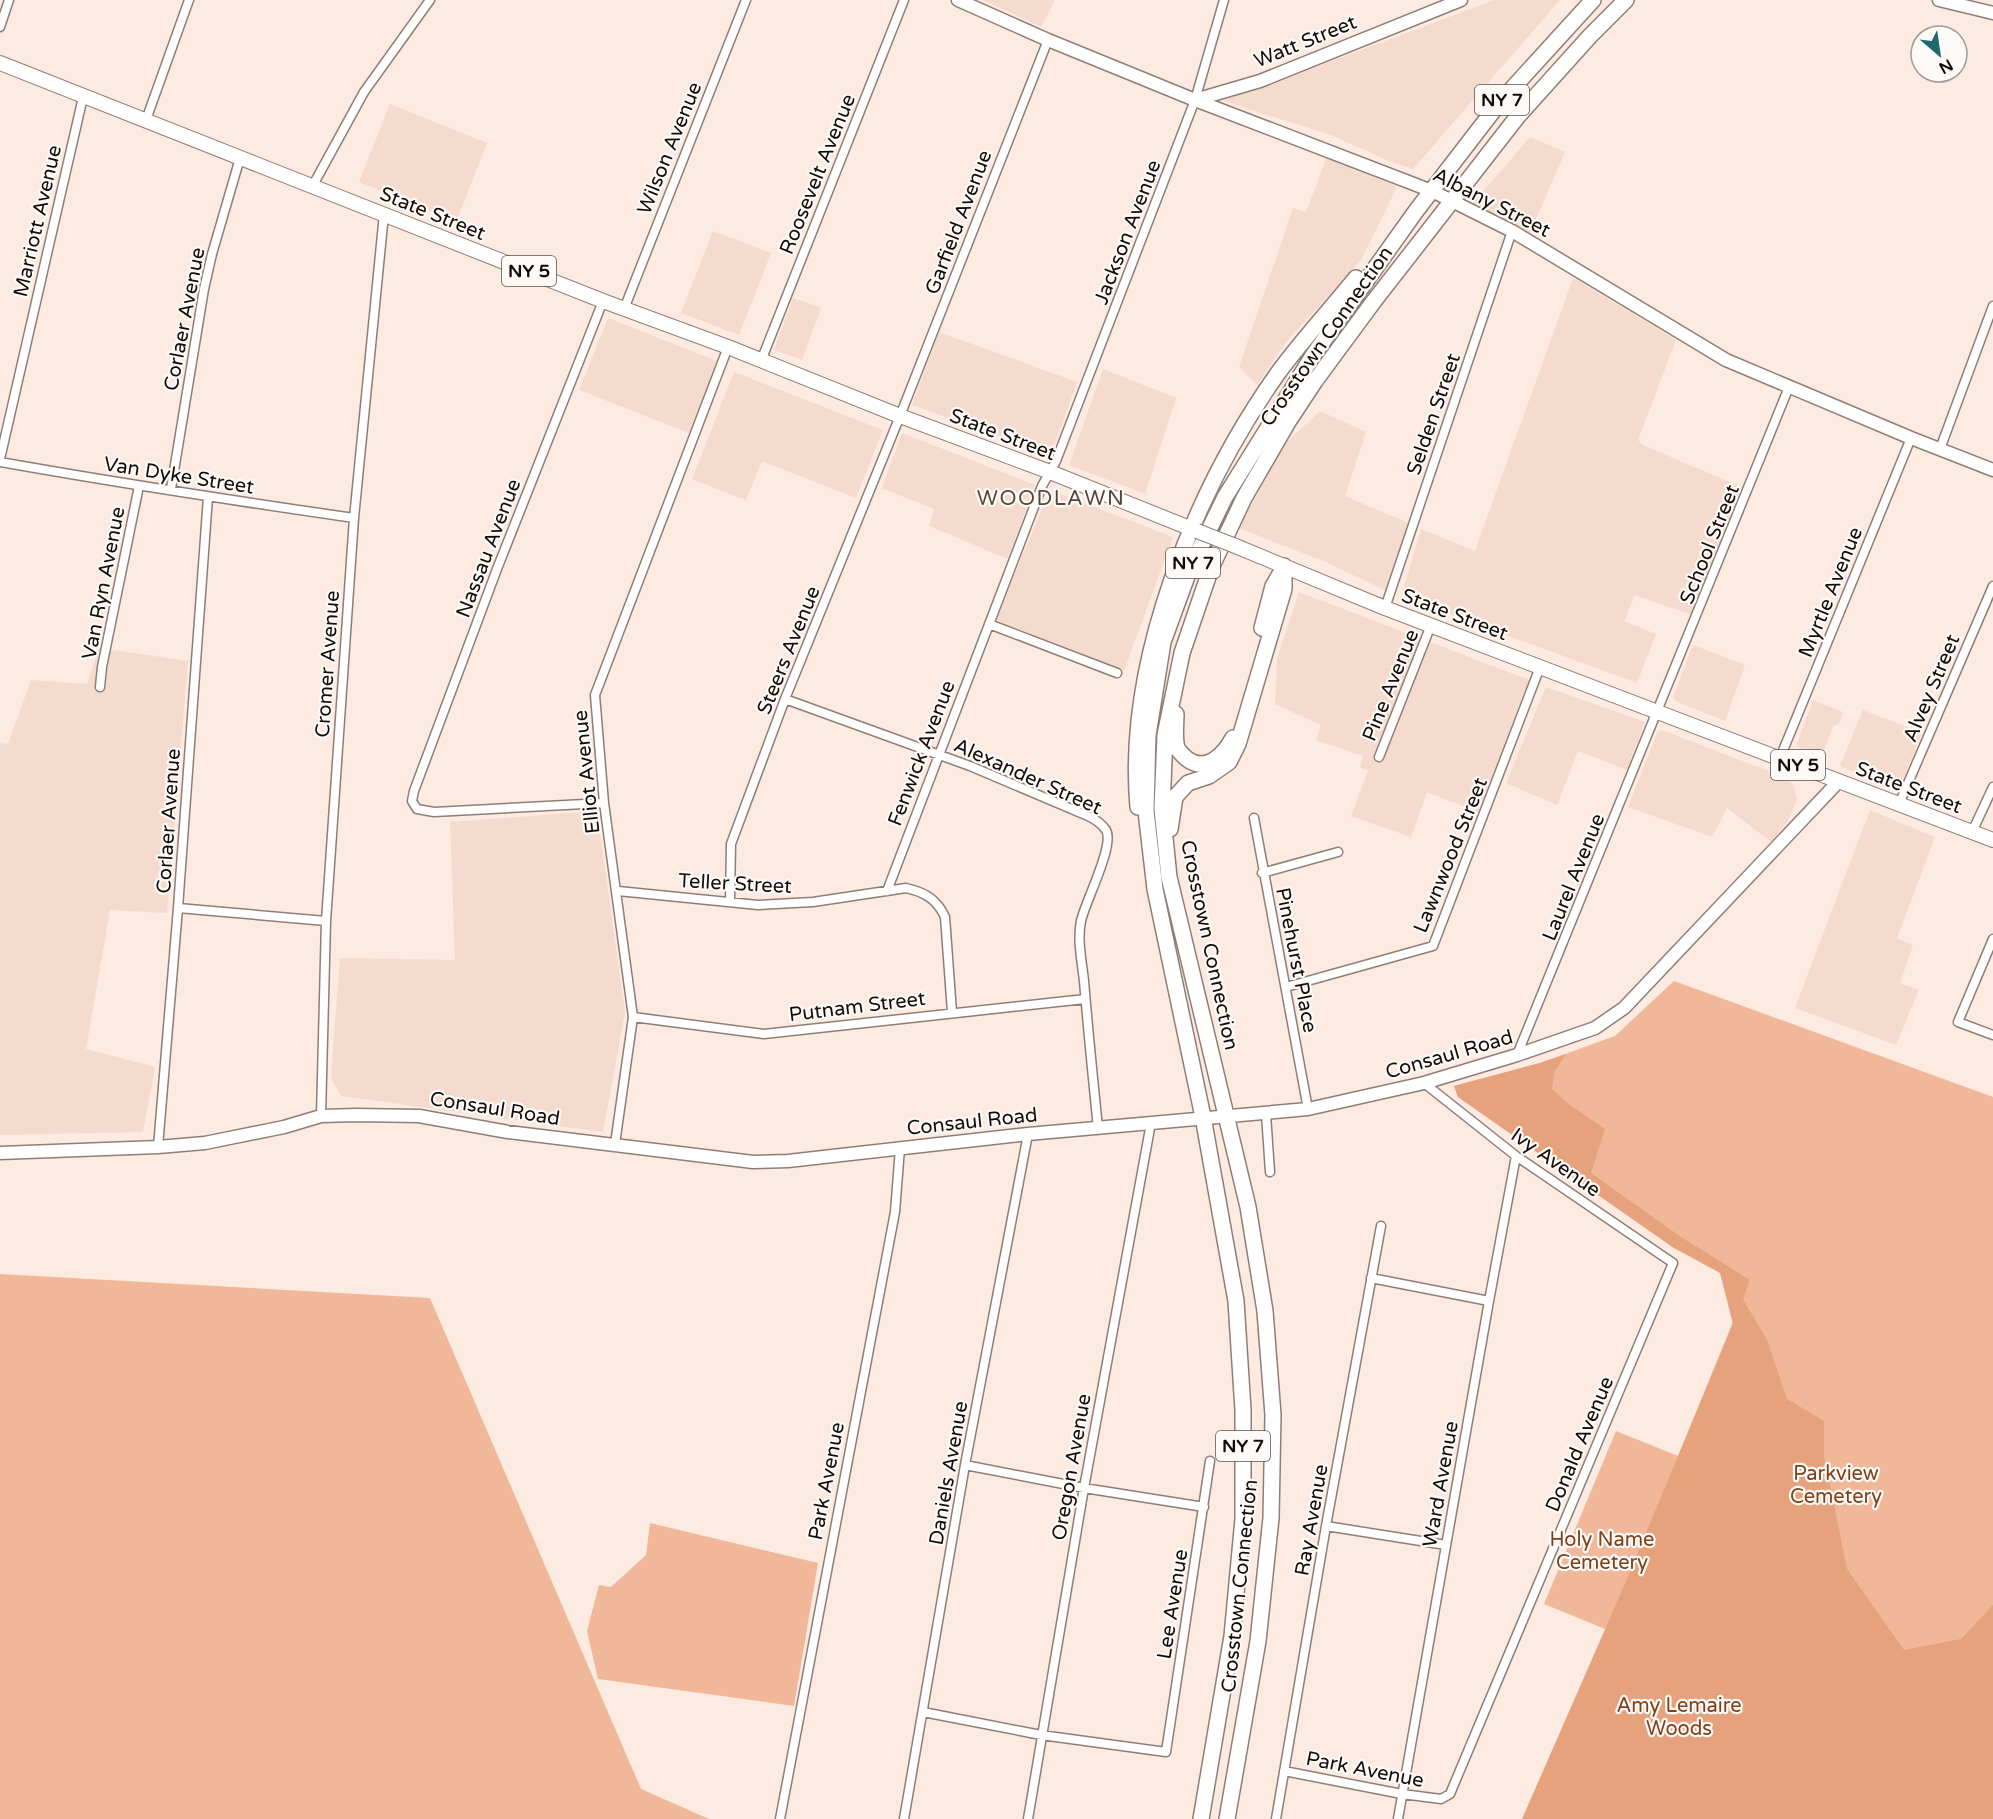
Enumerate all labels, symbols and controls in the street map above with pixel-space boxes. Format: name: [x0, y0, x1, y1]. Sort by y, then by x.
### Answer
street label: Watt Street: [1251, 10, 1360, 73]
north arrow: [1909, 24, 1969, 84]
text: N: [1935, 54, 1956, 78]
street label: Wilson Avenue: [632, 79, 707, 218]
road number: NY 7: [1475, 85, 1529, 115]
street label: Roosevelt Avenue: [775, 91, 861, 258]
street label: Marriott Avenue: [9, 143, 67, 299]
street label: Garfield Avenue: [920, 147, 997, 298]
street label: Jackson Avenue: [1089, 157, 1167, 308]
street label: Albany Street: [1429, 163, 1555, 243]
street label: State Street: [376, 182, 489, 246]
street label: Crosstown Connection: [1256, 242, 1398, 431]
street label: Corlaer Avenue: [159, 246, 211, 393]
road number: NY 5: [502, 256, 556, 286]
street label: Selden Street: [1402, 350, 1466, 478]
street label: State Street: [946, 404, 1059, 466]
street label: Van Dyke Street: [102, 452, 256, 500]
street label: Nassau Avenue: [451, 476, 526, 621]
street label: School Street: [1675, 481, 1745, 608]
district label: WOODLAWN: [977, 486, 1125, 511]
street label: Van Ryn Avenue: [77, 505, 131, 662]
street label: Myrtle Avenue: [1794, 524, 1868, 661]
road number: NY 7: [1166, 548, 1220, 578]
street label: Steers Avenue: [752, 583, 826, 718]
street label: State Street: [1398, 584, 1511, 646]
street label: Cromer Avenue: [311, 590, 345, 738]
street label: Pine Avenue: [1358, 626, 1424, 745]
street label: Alvey Street: [1898, 631, 1965, 746]
street label: Fenwick Avenue: [883, 677, 961, 829]
street label: Elliot Avenue: [569, 709, 605, 835]
street label: Alexander Street: [950, 734, 1106, 820]
street label: Corlaer Avenue: [152, 748, 186, 894]
road number: NY 5: [1771, 750, 1825, 780]
street label: State Street: [1852, 757, 1965, 819]
street label: Lawnwood Street: [1409, 774, 1493, 937]
street label: Laurel Avenue: [1537, 810, 1610, 945]
street label: Crosstown Connection: [1175, 838, 1243, 1052]
street label: Teller Street: [678, 869, 793, 899]
street label: Pinehurst Place: [1270, 886, 1322, 1035]
street label: Putnam Street: [788, 987, 927, 1027]
street label: Consaul Road: [1383, 1025, 1516, 1085]
street label: Consaul Road: [428, 1087, 562, 1131]
street label: Consaul Road: [906, 1103, 1039, 1141]
street label: Ivy Avenue: [1506, 1123, 1605, 1202]
street label: Donald Avenue: [1541, 1373, 1619, 1516]
street label: Oregon Avenue: [1047, 1392, 1097, 1542]
street label: Daniels Avenue: [924, 1399, 973, 1547]
street label: Ward Avenue: [1418, 1419, 1464, 1549]
street label: Park Avenue: [804, 1420, 850, 1542]
road number: NY 7: [1216, 1431, 1270, 1461]
park label: Parkview Cemetery: [1790, 1462, 1882, 1509]
street label: Ray Avenue: [1290, 1463, 1334, 1578]
street label: Crosstown Connection: [1217, 1478, 1263, 1694]
park label: Holy Name Cemetery: [1550, 1528, 1654, 1575]
street label: Lee Avenue: [1152, 1547, 1194, 1661]
park label: Amy Lemaire Woods: [1616, 1694, 1742, 1741]
street label: Park Avenue: [1304, 1747, 1426, 1793]

